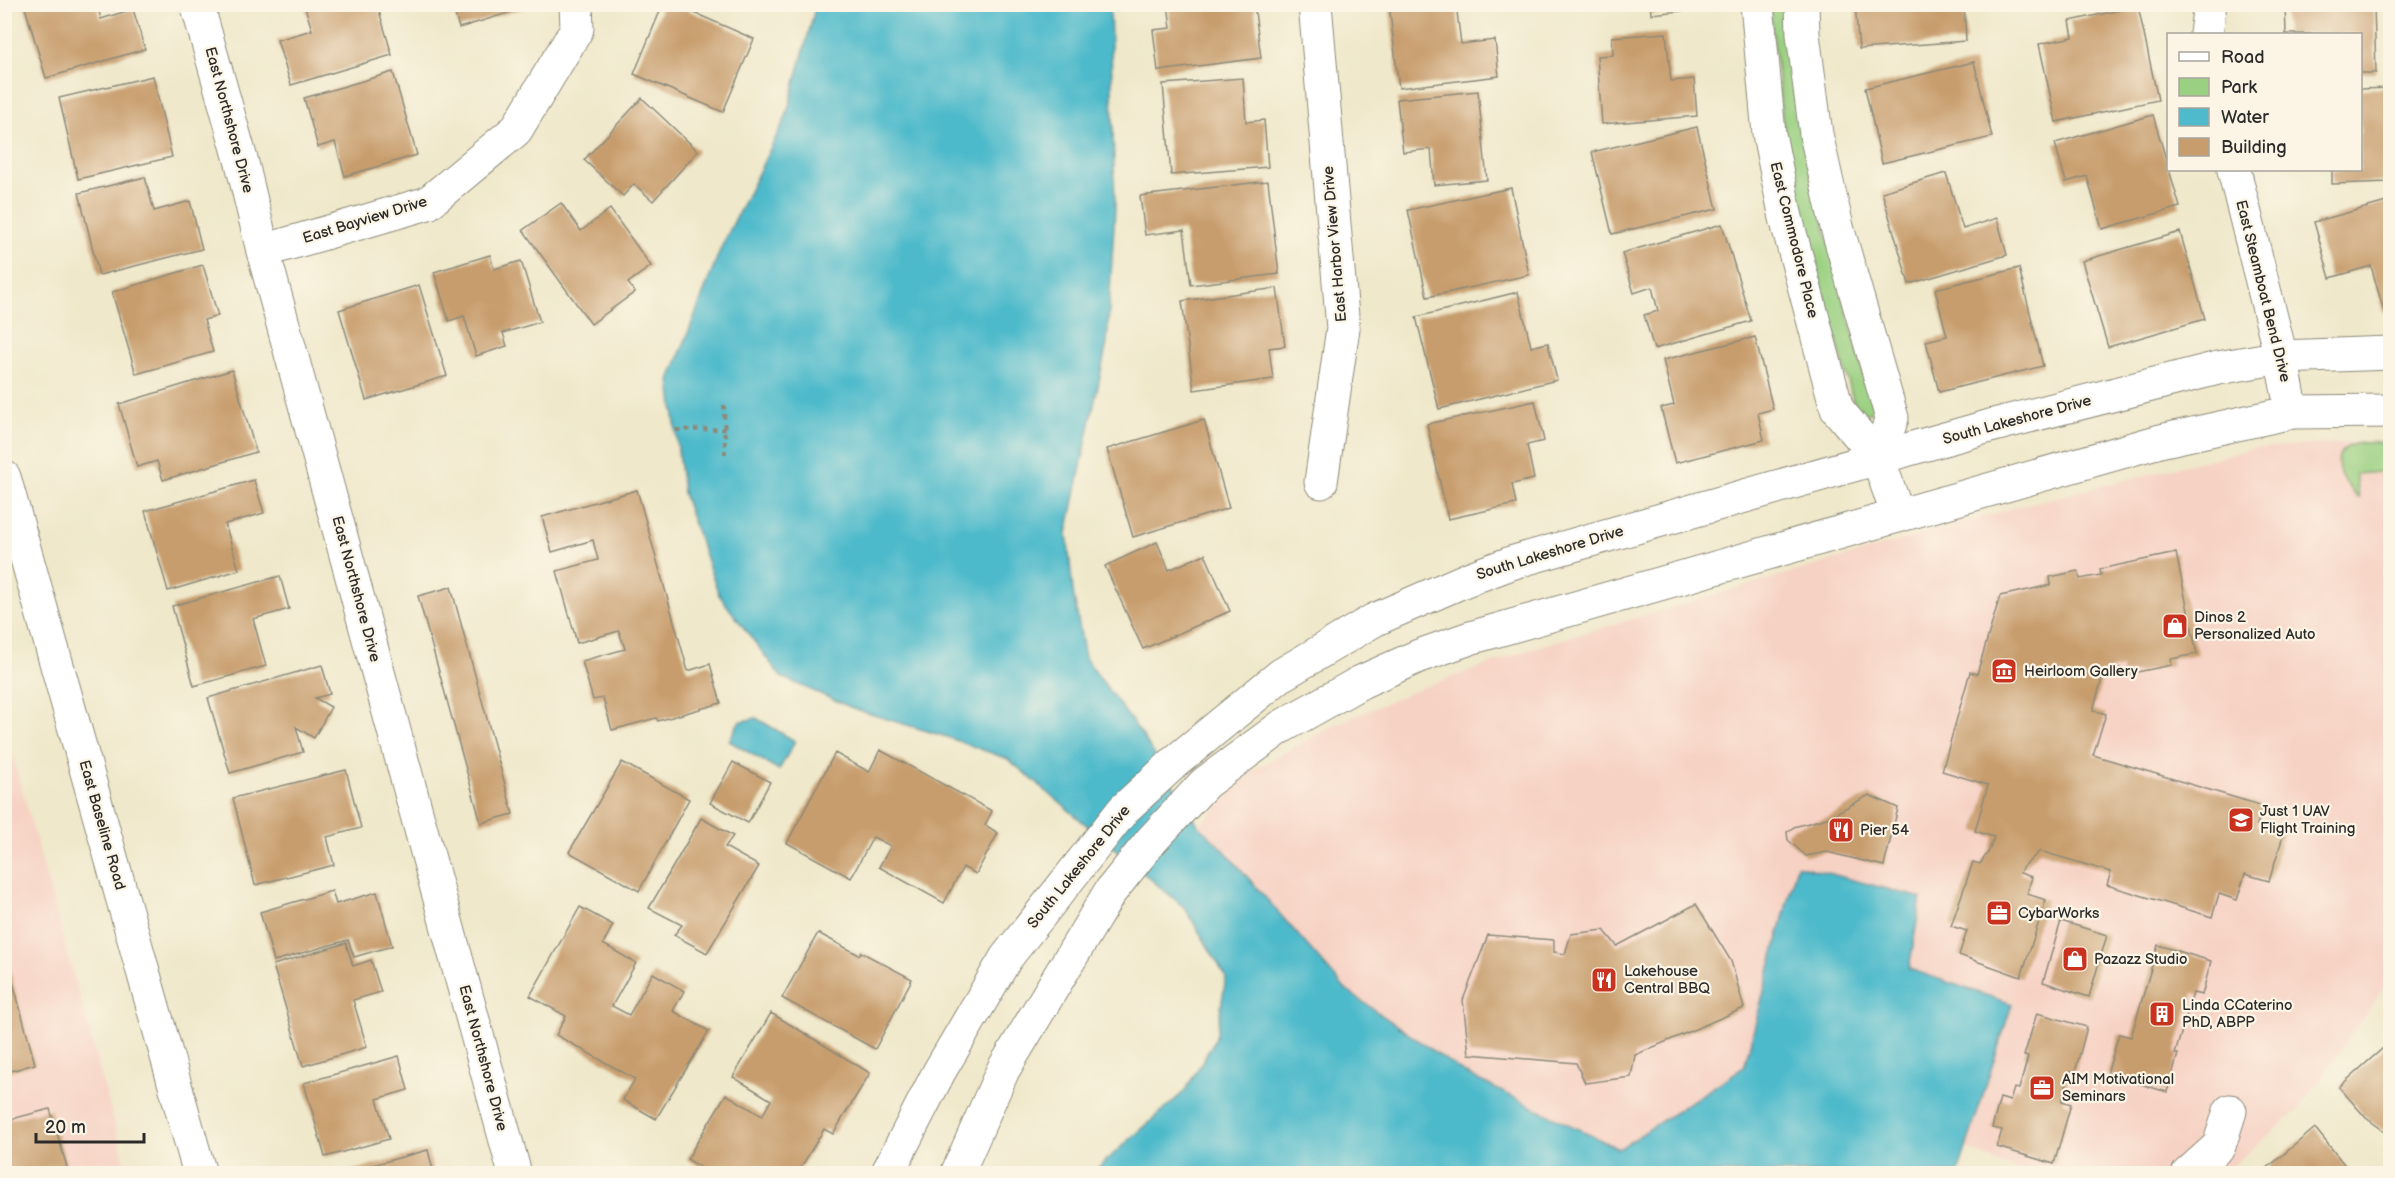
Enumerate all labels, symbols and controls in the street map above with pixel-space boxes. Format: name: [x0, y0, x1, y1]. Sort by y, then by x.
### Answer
legend: [2167, 33, 2362, 171]
street label: East Northshore Drive: [200, 45, 258, 195]
text: Road: [2221, 47, 2265, 68]
text: Park: [2221, 77, 2257, 98]
text: Water: [2221, 107, 2269, 128]
text: Building: [2221, 137, 2287, 158]
street label: East Commodore Place: [1765, 160, 1823, 320]
street label: East Harbor View Drive: [1319, 165, 1351, 323]
street label: East Bayview Drive: [300, 192, 430, 248]
street label: East Steamboat Bend Drive: [2231, 198, 2295, 384]
street label: South Lakeshore Drive: [1941, 391, 2093, 449]
street label: East Northshore Drive: [327, 514, 385, 664]
street label: South Lakeshore Drive: [1474, 522, 1626, 584]
place label: Dinos 2 Personalized Auto: [2194, 608, 2315, 644]
shop icon: Dinos 2 Personalized Auto: [2160, 611, 2190, 641]
museum icon: Heirloom Gallery: [1989, 656, 2019, 686]
place label: Heirloom Gallery: [2024, 662, 2138, 681]
street label: East Baseline Road: [74, 758, 130, 892]
street label: South Lakeshore Drive: [1023, 802, 1135, 932]
place label: Just 1 UAV Flight Training: [2260, 802, 2355, 838]
school or university icon: Just 1 UAV Flight Training: [2226, 805, 2256, 835]
restaurant icon: Pier 54: [1826, 815, 1856, 845]
place label: Pier 54: [1860, 821, 1909, 840]
office icon: CybarWorks: [1984, 898, 2014, 928]
place label: CybarWorks: [2018, 904, 2100, 923]
shop icon: Pazazz Studio: [2060, 944, 2090, 974]
place label: Pazazz Studio: [2094, 950, 2187, 969]
place label: Lakehouse Central BBQ: [1624, 962, 1710, 998]
restaurant icon: Lakehouse Central BBQ: [1589, 965, 1619, 995]
street label: East Northshore Drive: [454, 983, 512, 1133]
place label: Linda CCaterino PhD, ABPP: [2182, 996, 2293, 1032]
building icon: Linda CCaterino PhD, ABPP: [2147, 999, 2177, 1029]
place label: AIM Motivational Seminars: [2062, 1070, 2174, 1106]
office icon: AIM Motivational Seminars: [2027, 1073, 2057, 1103]
scale bar: [36, 1106, 144, 1144]
text: 20 m: [45, 1117, 86, 1138]

